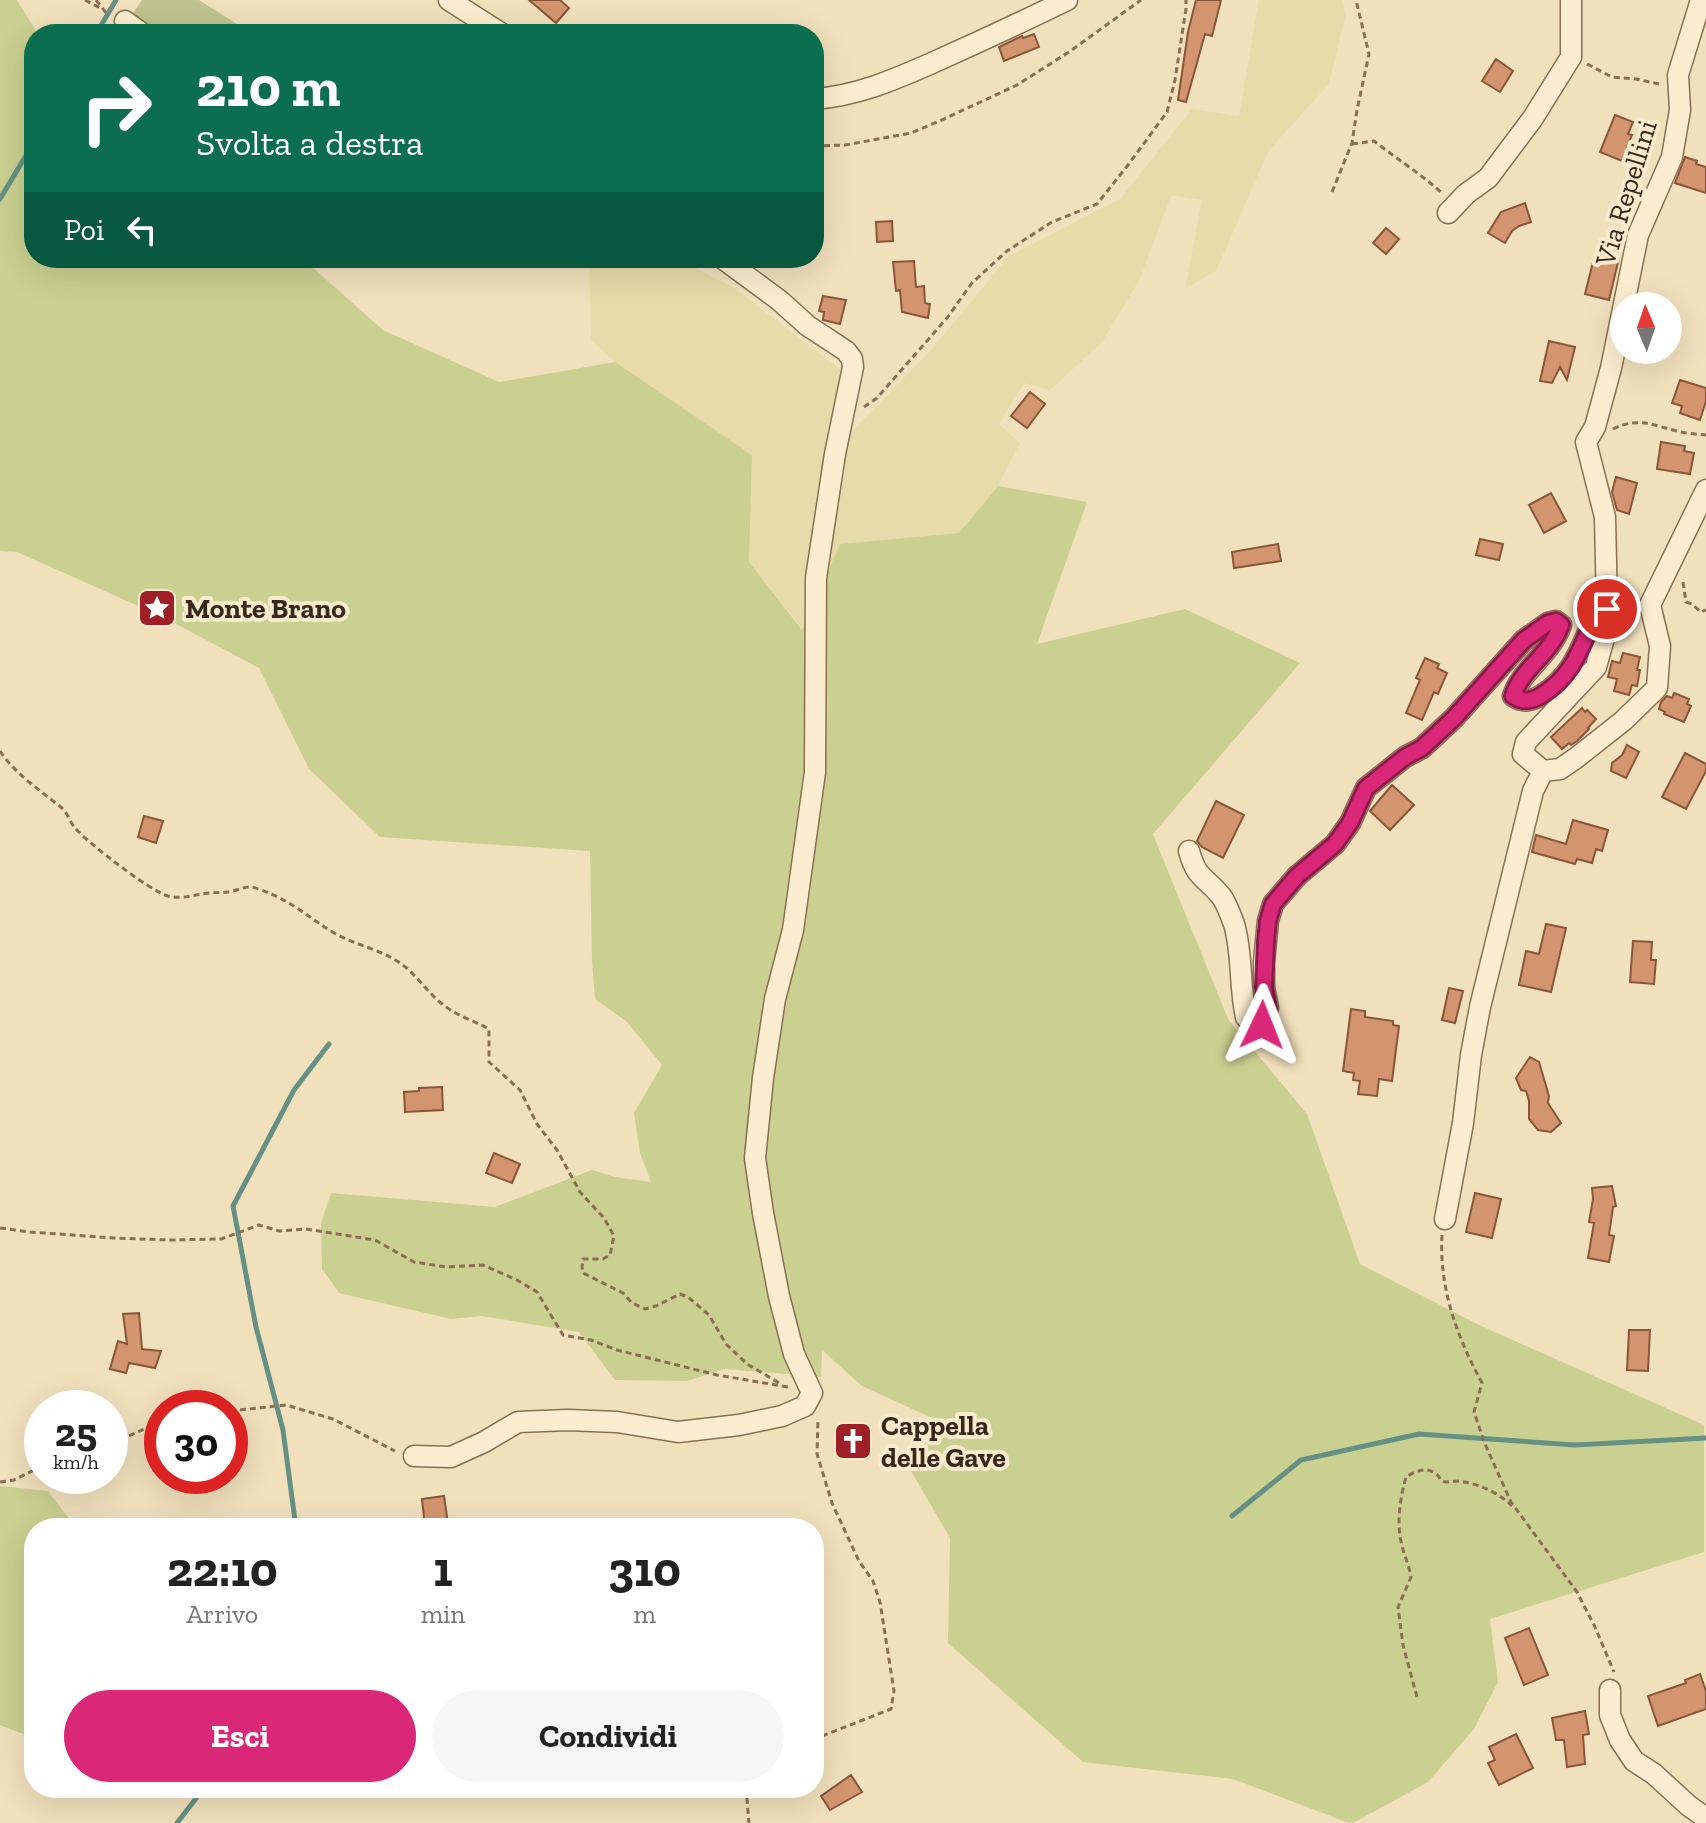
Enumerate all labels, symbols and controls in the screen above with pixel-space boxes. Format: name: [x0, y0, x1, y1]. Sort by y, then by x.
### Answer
text: 210 m: [196, 53, 340, 120]
icon: right: [64, 56, 168, 160]
street label: Via Repellini: [1588, 116, 1664, 271]
text: Svolta a destra: [196, 121, 423, 164]
icon: left: [120, 208, 164, 252]
text: Poi: [64, 212, 104, 248]
north arrow: [1610, 292, 1682, 364]
map controls: [1610, 292, 1682, 364]
pin: [1573, 575, 1641, 643]
place icon: Monte Brano: [136, 587, 178, 629]
icon: arrive: [1585, 587, 1629, 631]
place label: Monte Brano: [185, 592, 346, 625]
position arrow: [1220, 983, 1304, 1067]
speed limit sign: 30: [144, 1390, 248, 1494]
text: 25: [55, 1408, 97, 1456]
place label: Cappella delle Gave: [881, 1409, 1006, 1474]
church icon: Cappella delle Gave: [832, 1420, 874, 1462]
text: km/h: [53, 1450, 99, 1474]
text: 22:10: [167, 1541, 278, 1598]
text: 1: [433, 1541, 453, 1598]
text: 310: [608, 1541, 681, 1598]
text: Arrivo: [186, 1598, 258, 1630]
text: min: [421, 1598, 465, 1630]
text: m: [633, 1598, 656, 1630]
button: Esci: [64, 1690, 416, 1782]
button: Condividi: [432, 1690, 784, 1782]

